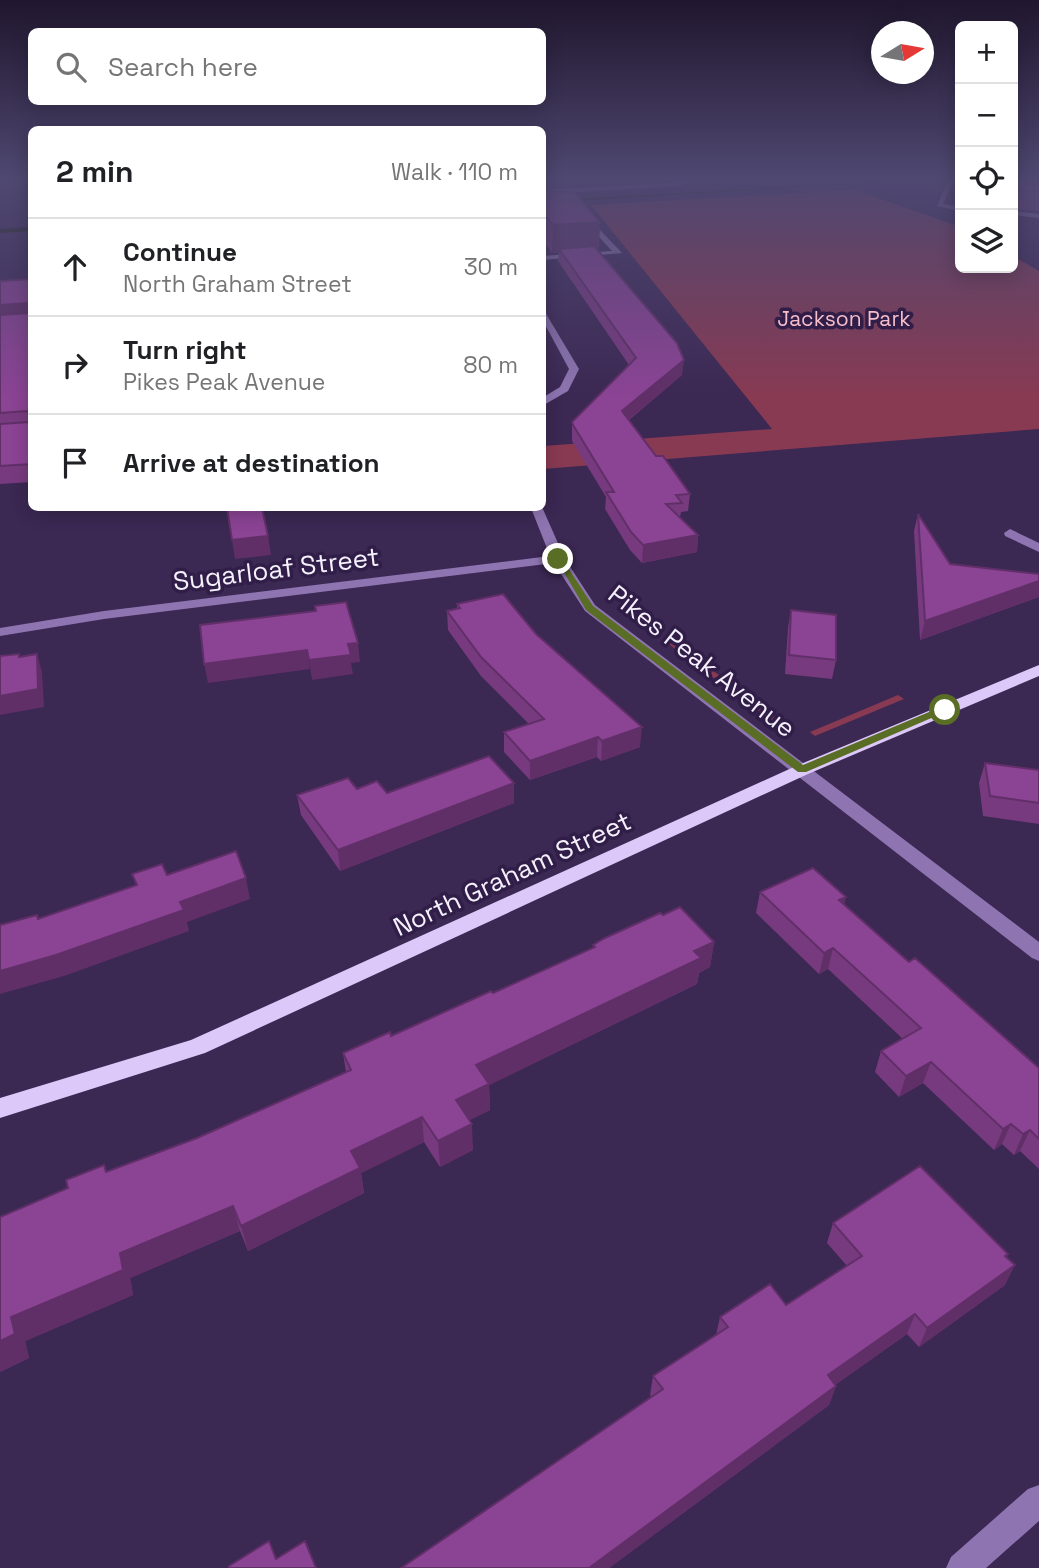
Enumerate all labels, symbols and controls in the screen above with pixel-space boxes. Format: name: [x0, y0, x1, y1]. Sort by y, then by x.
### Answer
north arrow: [871, 21, 934, 84]
map controls: [955, 21, 1018, 273]
button: +: [955, 21, 1018, 84]
search box: [28, 28, 546, 105]
icon: search: [52, 48, 90, 86]
text: Search here: [108, 50, 258, 84]
button: −: [955, 84, 1018, 147]
button: locate: [955, 147, 1018, 210]
text: 2 min: [56, 152, 134, 191]
text: Walk · 110 m: [391, 157, 518, 187]
button: layers: [955, 210, 1018, 273]
text: Continue: [123, 235, 237, 269]
icon: ahead: [56, 248, 94, 286]
text: 30 m: [464, 252, 518, 282]
text: North Graham Street: [123, 269, 352, 299]
park label: Jackson Park: [777, 305, 911, 332]
text: Turn right: [123, 333, 247, 367]
icon: right: [56, 346, 94, 384]
text: 80 m: [463, 350, 518, 380]
text: Pikes Peak Avenue: [123, 367, 325, 397]
icon: arrive: [56, 444, 94, 482]
text: Arrive at destination: [123, 446, 380, 480]
street label: Sugarloaf Street: [171, 539, 381, 599]
route end: [542, 543, 573, 574]
street label: Pikes Peak Avenue: [601, 577, 803, 745]
route start: [929, 694, 960, 725]
street label: North Graham Street: [388, 804, 636, 944]

